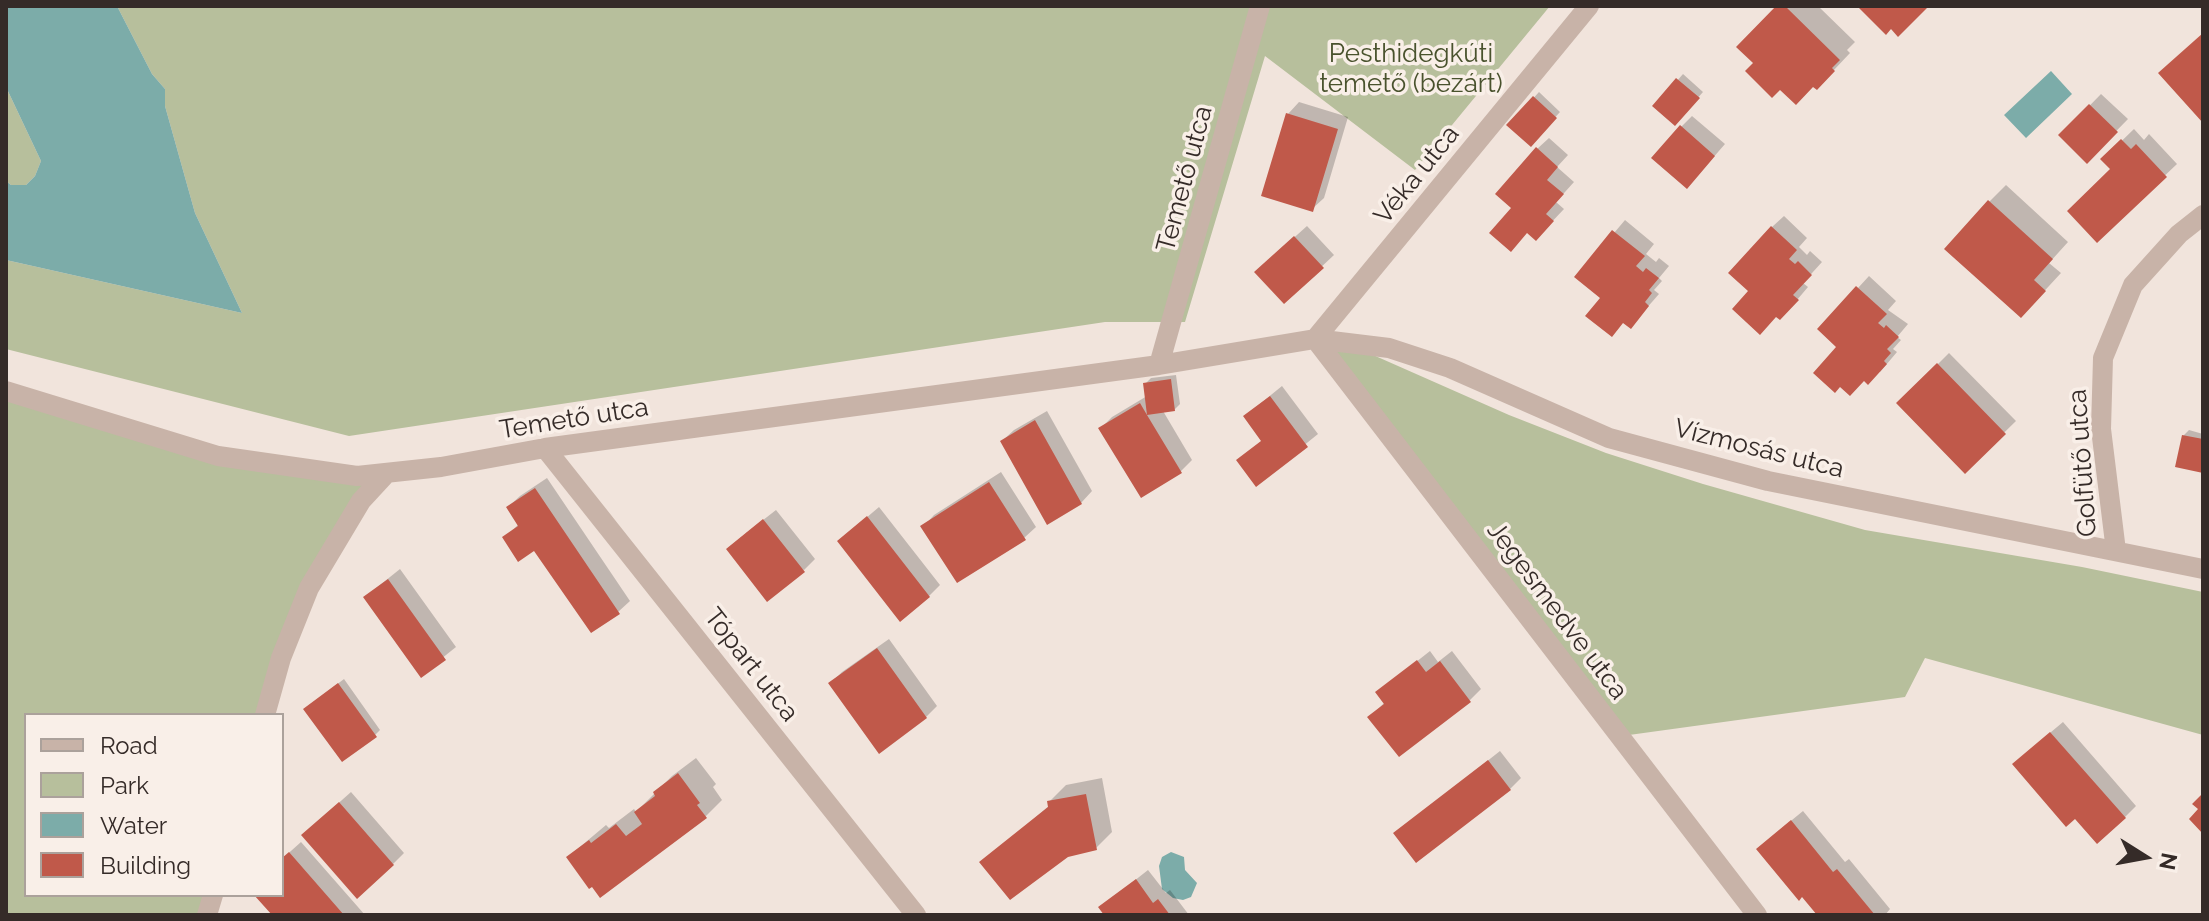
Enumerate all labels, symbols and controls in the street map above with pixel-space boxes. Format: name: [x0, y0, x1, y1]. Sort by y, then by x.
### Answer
park label: Pesthidegkúti temető (bezárt): [1319, 38, 1503, 100]
street label: Temető utca: [1150, 102, 1220, 256]
street label: Véka utca: [1368, 119, 1466, 231]
street label: Golfütő utca: [2062, 388, 2104, 538]
street label: Temető utca: [497, 392, 651, 446]
street label: Vízmosás utca: [1671, 413, 1847, 485]
street label: Jegesmedve utca: [1480, 516, 1634, 706]
street label: Tópart utca: [697, 602, 805, 728]
legend: [24, 713, 284, 897]
text: Road: [100, 731, 158, 760]
text: Park: [100, 771, 149, 800]
text: Water: [100, 811, 167, 840]
north arrow: [2105, 817, 2185, 897]
text: Building: [100, 851, 191, 880]
text: N: [2154, 851, 2183, 872]

